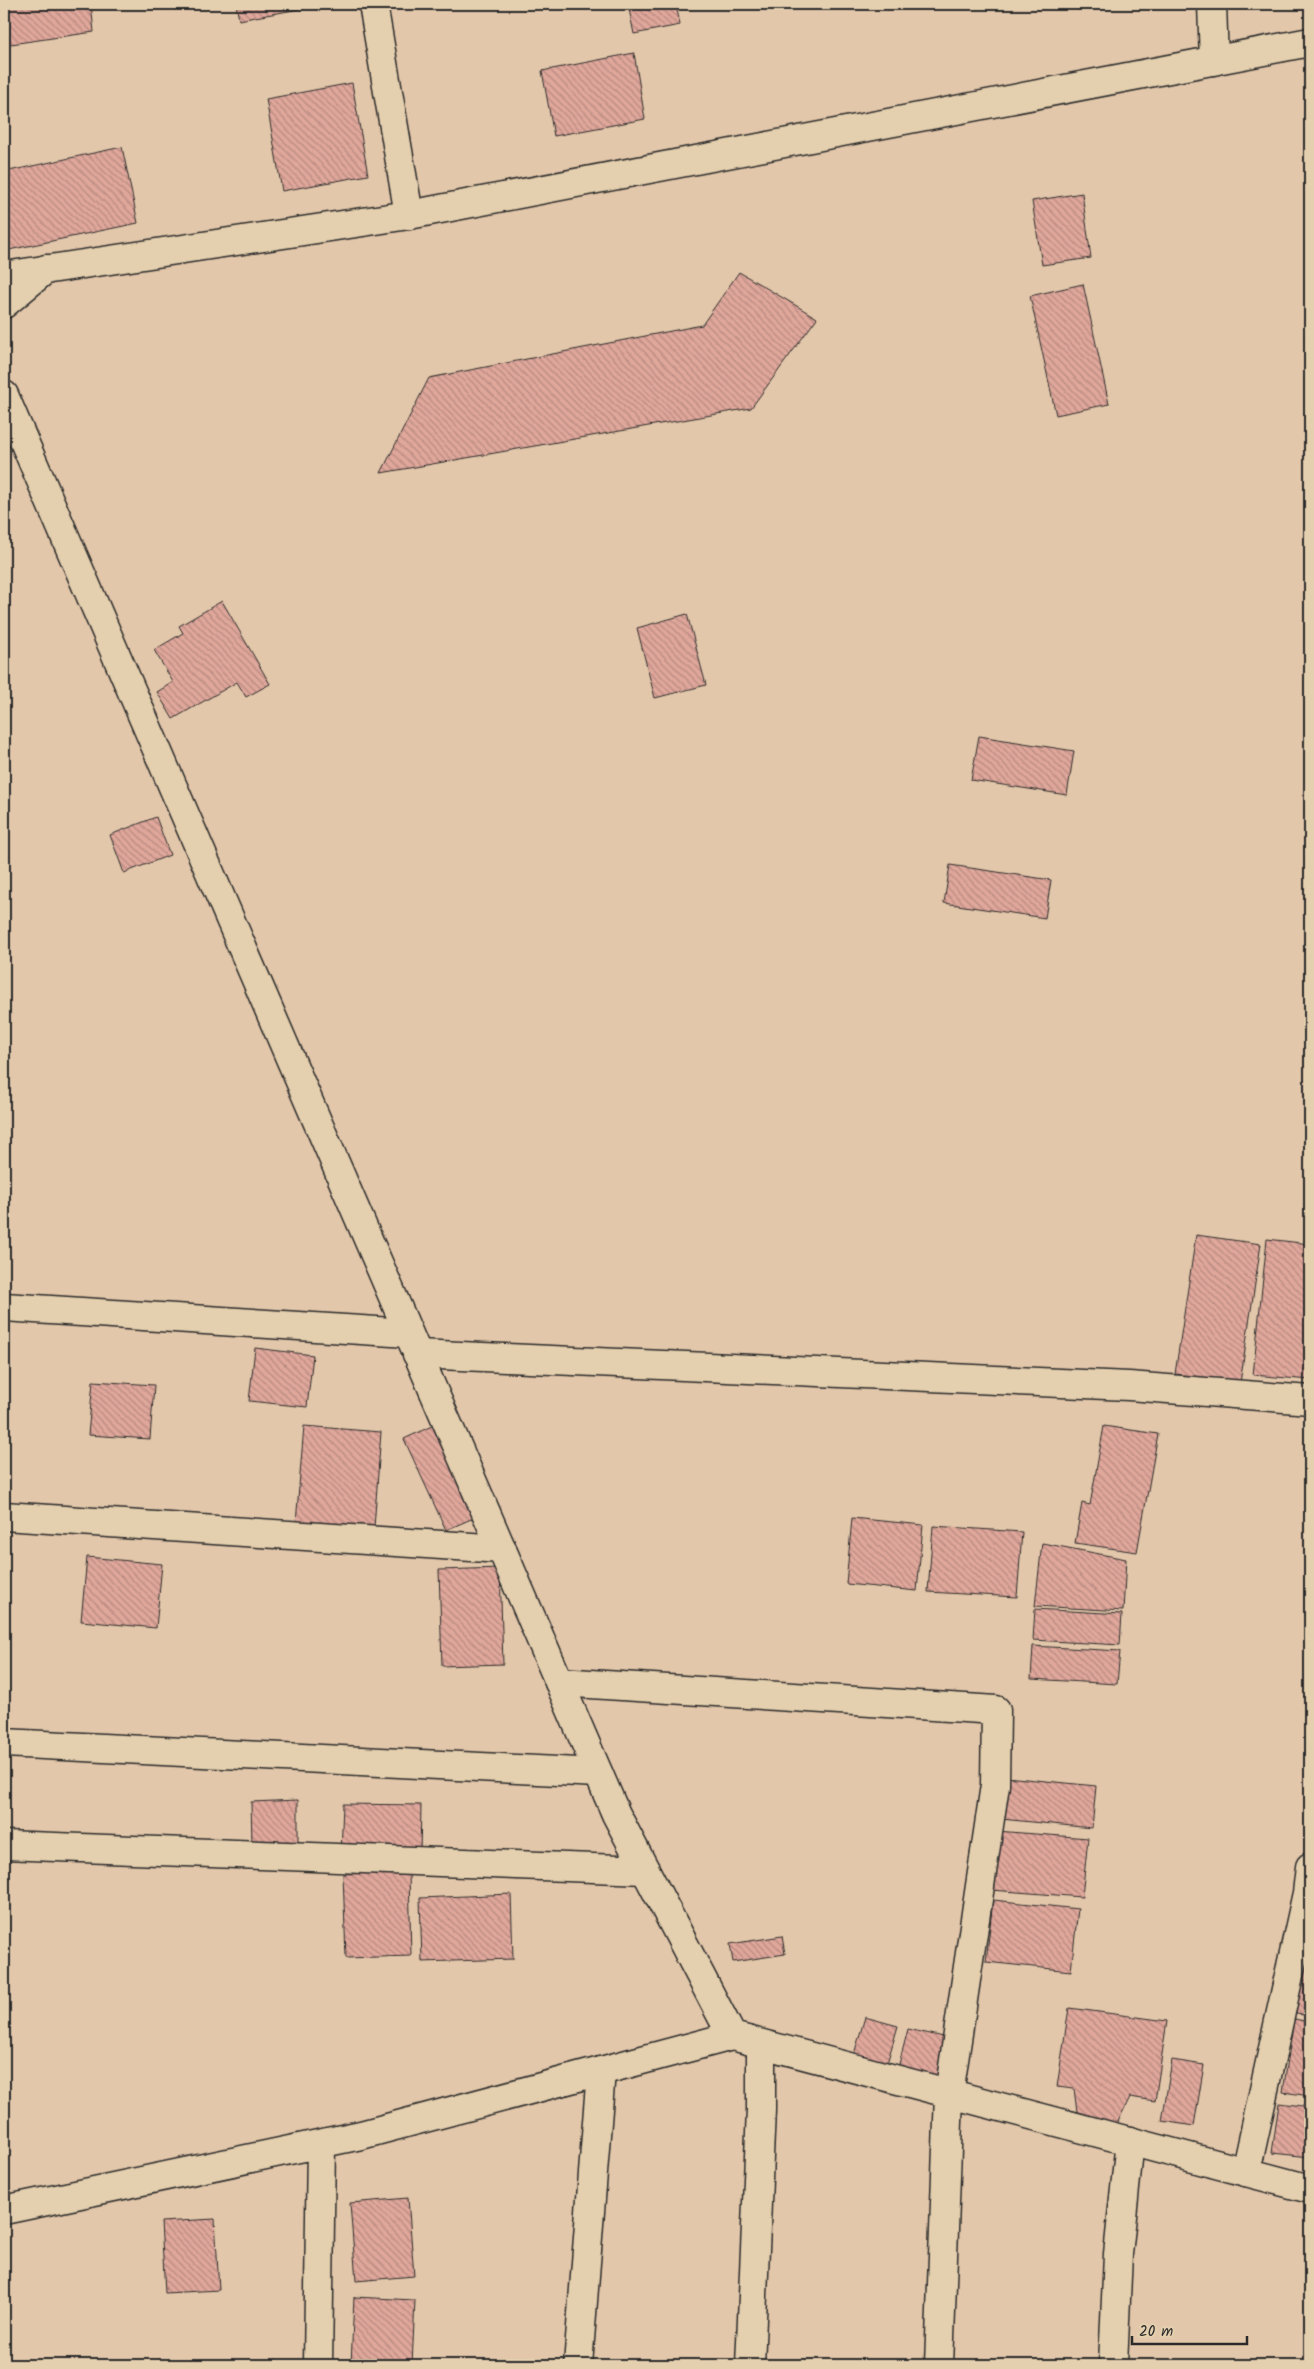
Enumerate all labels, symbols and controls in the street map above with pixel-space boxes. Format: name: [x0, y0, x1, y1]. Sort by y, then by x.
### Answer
scale bar: [1132, 2314, 1246, 2346]
text: 20 m: [1139, 2320, 1173, 2344]

